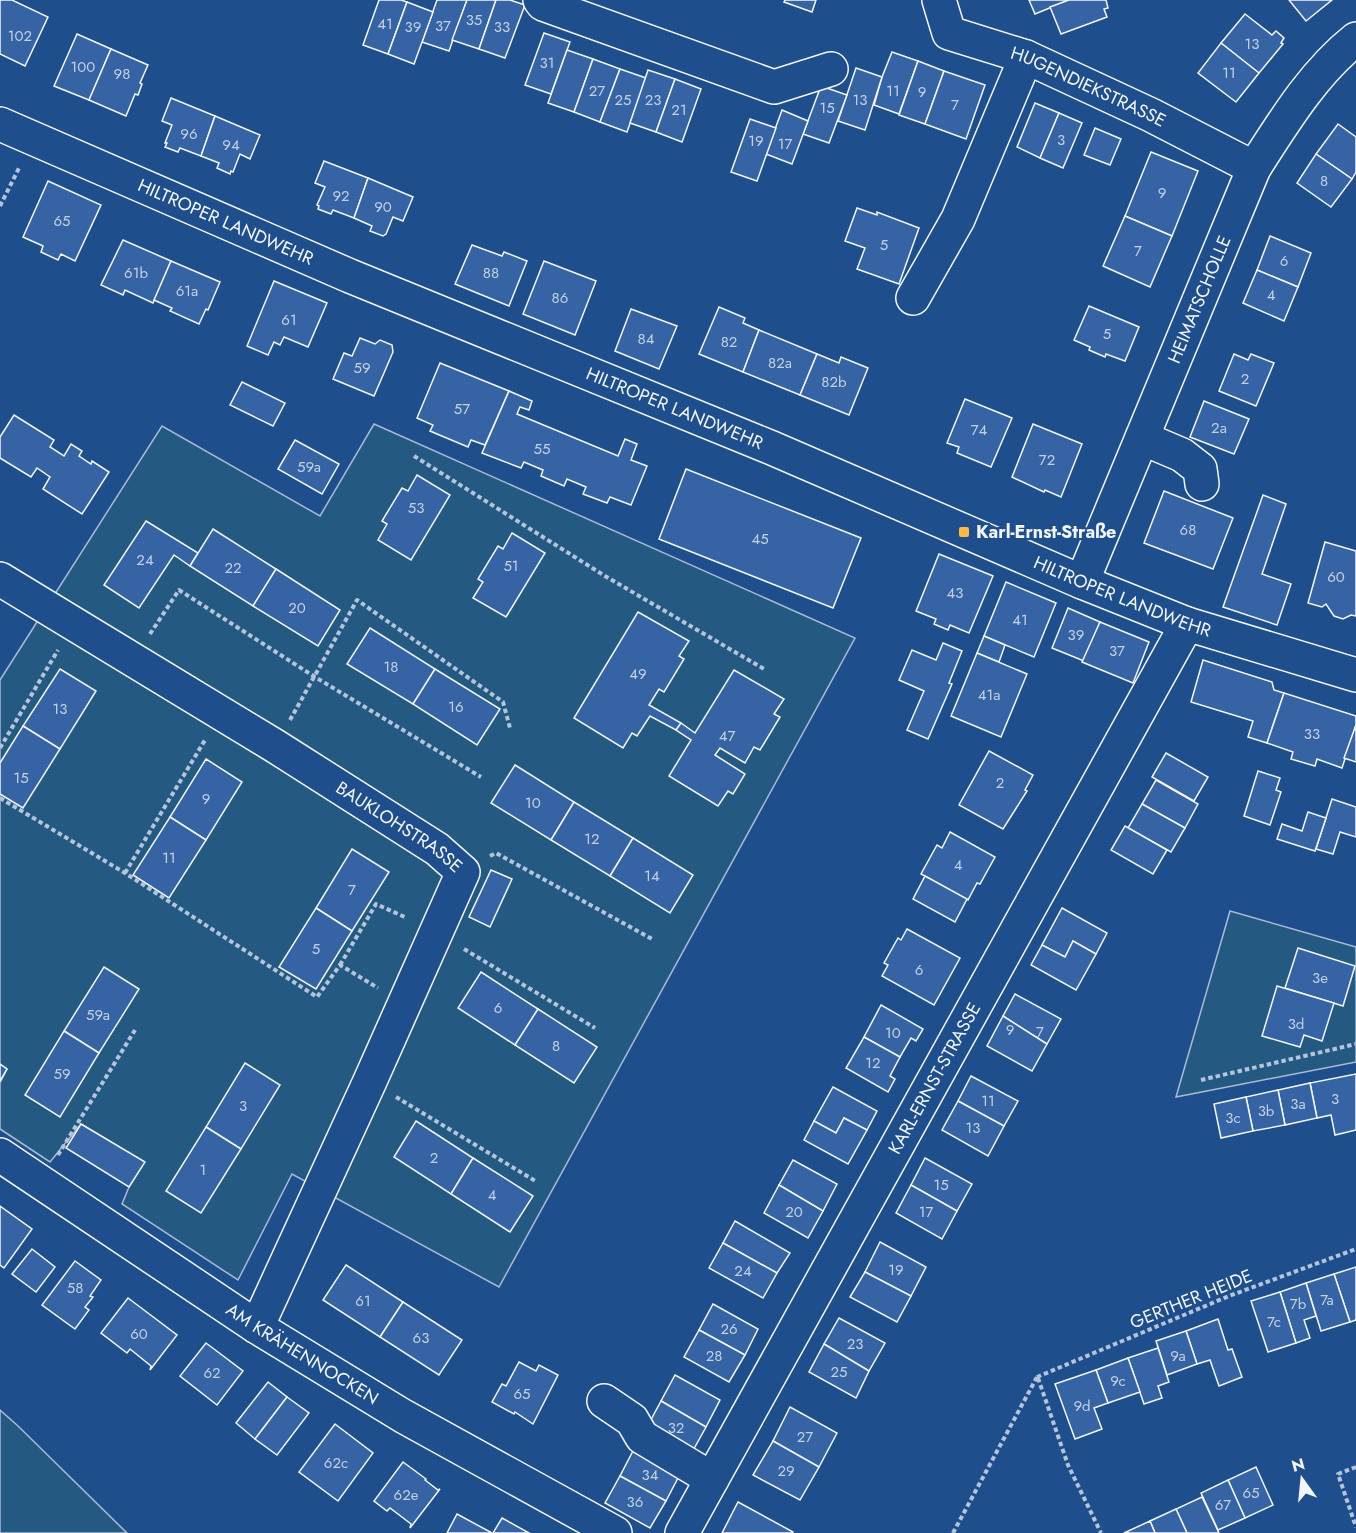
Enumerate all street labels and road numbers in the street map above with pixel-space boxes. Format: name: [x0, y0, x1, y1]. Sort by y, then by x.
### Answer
street label: HUGENDIEKSTRASSE: [1007, 40, 1171, 134]
street label: HILTROPER LANDWEHR: [134, 172, 318, 272]
street label: HEIMATSCHOLLE: [1161, 232, 1238, 367]
street label: HILTROPER LANDWEHR: [582, 361, 767, 456]
street label: HILTROPER LANDWEHR: [1030, 550, 1214, 643]
street label: BAUKLOHSTRASSE: [331, 775, 468, 879]
street label: KARL-ERNST-STRASSE: [882, 998, 987, 1159]
street label: GERTHER HEIDE: [1126, 1263, 1256, 1335]
street label: AM KRÄHENNOCKEN: [221, 1297, 384, 1411]

